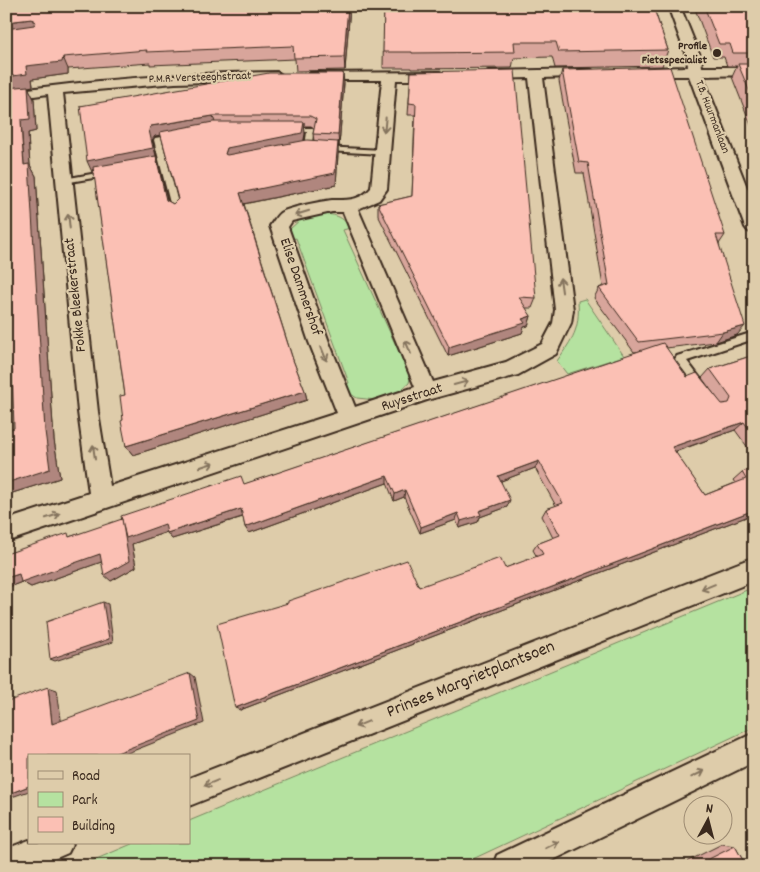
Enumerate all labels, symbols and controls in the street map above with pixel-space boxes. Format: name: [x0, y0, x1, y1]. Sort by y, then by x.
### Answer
place label: Profile Fietsspecialist: [642, 38, 708, 69]
marker: Profile Fietsspecialist: [711, 47, 723, 59]
street label: P.M.R. Versteeghstraat: [148, 68, 252, 88]
street label: T.B. Huurmanlaan: [690, 78, 734, 157]
one-way arrow: [380, 117, 390, 133]
one-way arrow: [294, 208, 310, 218]
one-way arrow: [64, 213, 74, 229]
street label: Elise Dammershof: [273, 235, 327, 340]
street label: Fokke Bleekerstraat: [59, 236, 93, 353]
one-way arrow: [555, 277, 565, 293]
one-way arrow: [403, 340, 413, 355]
one-way arrow: [319, 346, 329, 361]
one-way arrow: [453, 377, 469, 387]
street label: Ruysstraat: [379, 378, 446, 418]
one-way arrow: [89, 444, 99, 460]
one-way arrow: [199, 460, 215, 470]
one-way arrow: [44, 511, 60, 520]
one-way arrow: [701, 583, 717, 592]
street label: Prinses Margrietplantsoen: [383, 635, 559, 725]
one-way arrow: [355, 719, 370, 729]
legend: [28, 754, 190, 844]
text: Road: [72, 766, 100, 788]
one-way arrow: [690, 769, 705, 778]
one-way arrow: [203, 779, 219, 788]
text: Park: [72, 790, 98, 812]
north arrow: [682, 794, 732, 844]
text: N: [705, 799, 714, 819]
text: Building: [72, 816, 115, 838]
one-way arrow: [544, 839, 559, 849]

